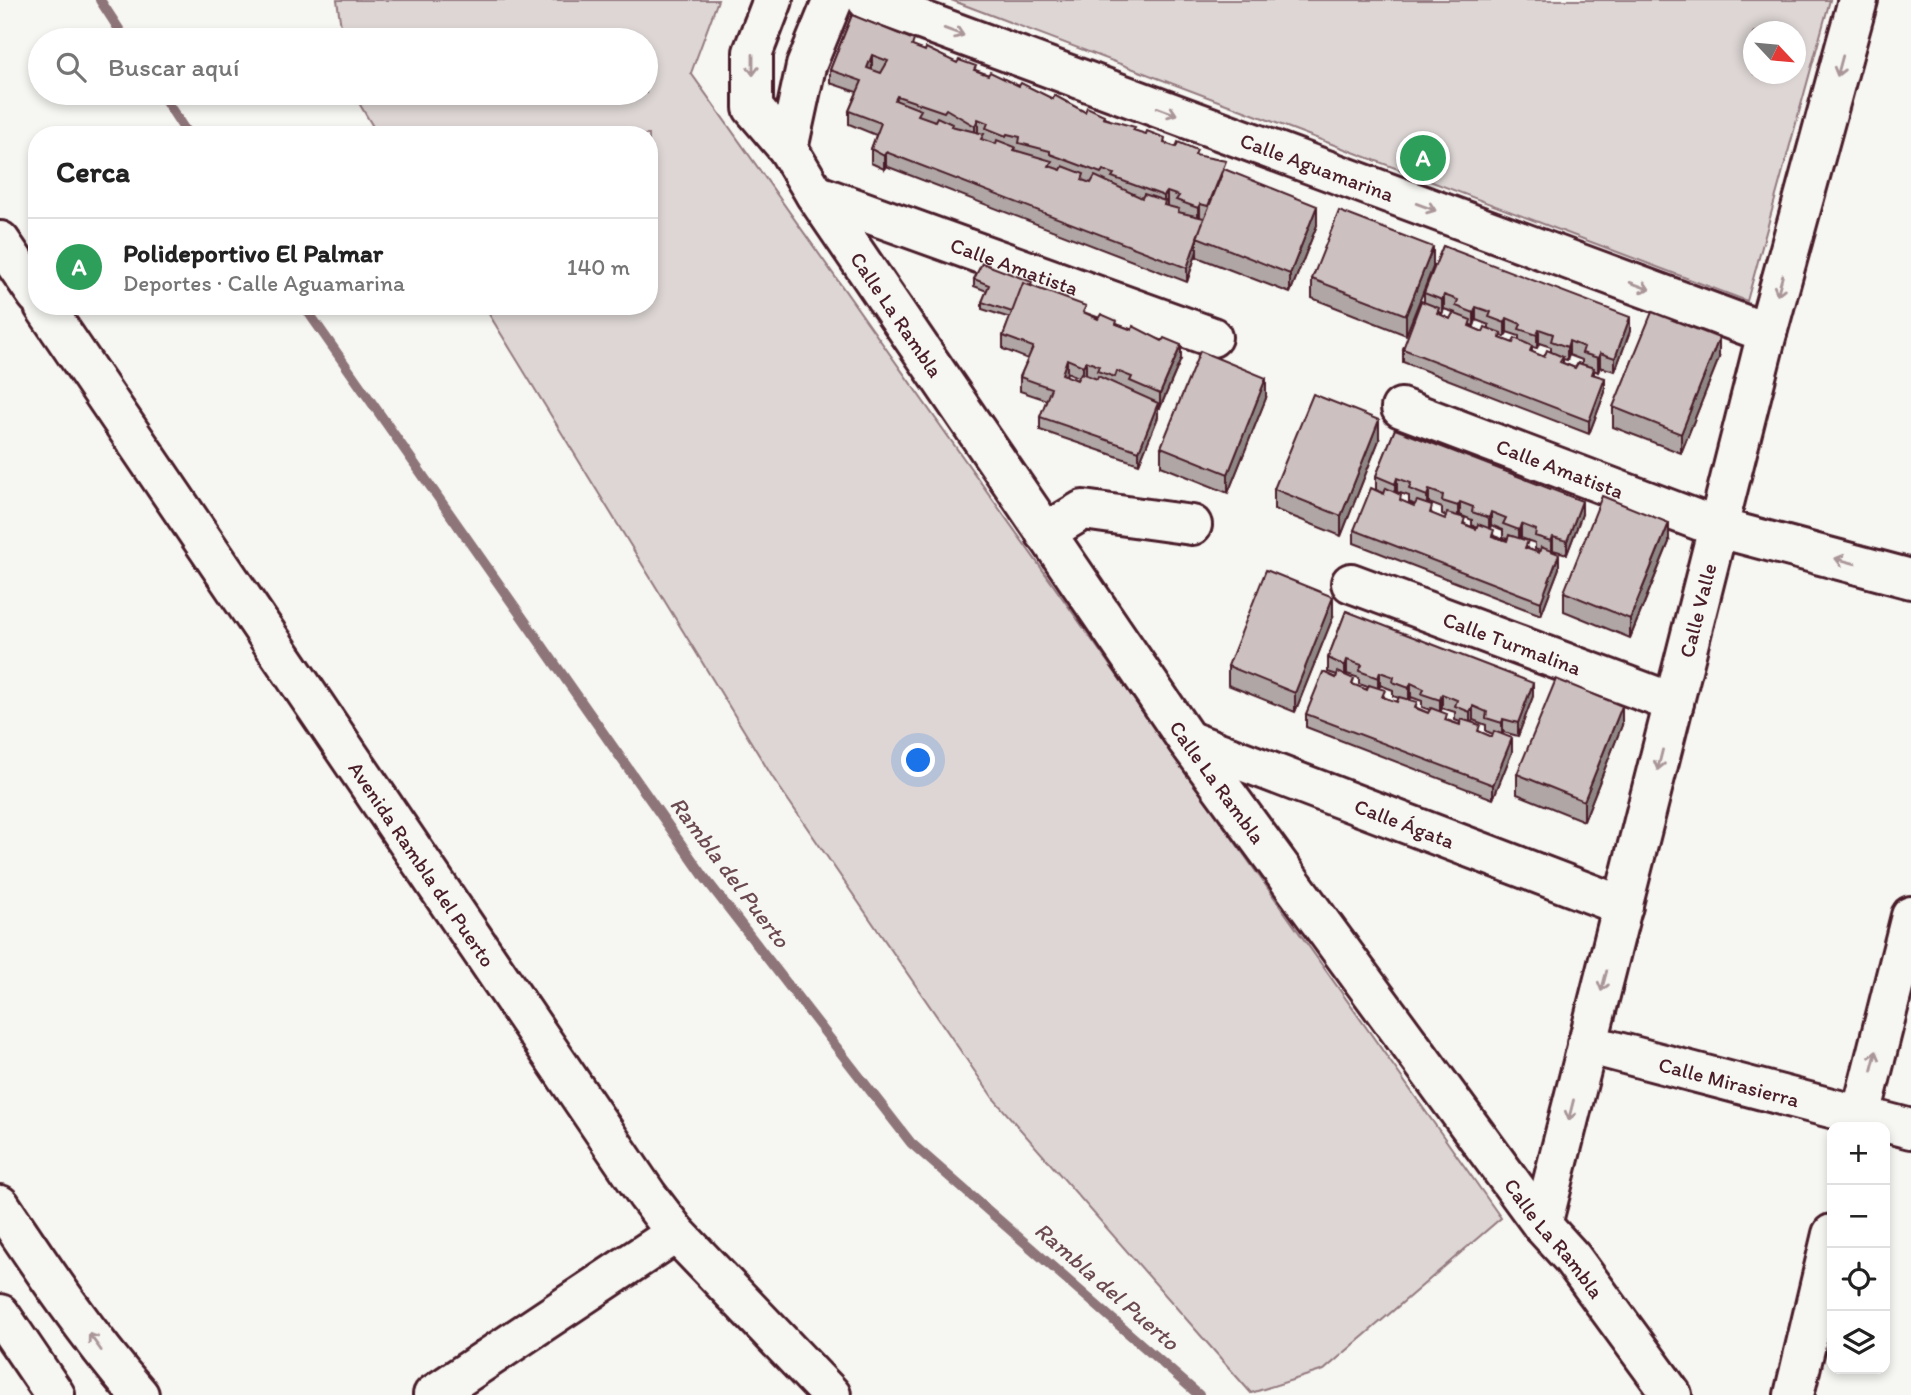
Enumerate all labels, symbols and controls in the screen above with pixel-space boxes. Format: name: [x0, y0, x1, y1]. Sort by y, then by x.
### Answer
north arrow: [1743, 21, 1806, 84]
one-way arrow: [942, 27, 964, 39]
search box: [28, 28, 658, 105]
icon: search: [52, 48, 90, 86]
text: Buscar aquí: [108, 51, 239, 83]
one-way arrow: [746, 53, 760, 76]
one-way arrow: [1833, 54, 1846, 77]
one-way arrow: [1156, 106, 1178, 118]
street label: Calle Aguamarina: [1237, 127, 1398, 206]
pin: A: [1400, 132, 1446, 184]
text: Cerca: [56, 153, 130, 190]
one-way arrow: [1415, 202, 1437, 214]
street label: Calle Amatista: [947, 231, 1082, 300]
text: Polideportivo El Palmar: [123, 237, 383, 269]
street label: Calle La Rambla: [845, 247, 948, 382]
text: A: [72, 253, 86, 281]
text: 140 m: [567, 253, 630, 281]
text: Deportes · Calle Aguamarina: [123, 269, 405, 297]
one-way arrow: [1773, 274, 1786, 296]
one-way arrow: [1628, 281, 1650, 293]
street label: Calle Amatista: [1493, 433, 1627, 503]
one-way arrow: [1834, 554, 1856, 567]
street label: Calle Valle: [1673, 561, 1721, 660]
street label: Calle Turmalina: [1440, 606, 1585, 680]
street label: Calle La Rambla: [1165, 715, 1271, 848]
your location: [901, 743, 935, 777]
one-way arrow: [1653, 748, 1666, 771]
street label: Avenida Rambla del Puerto: [344, 756, 501, 971]
water label: Rambla del Puerto: [664, 791, 797, 954]
street label: Calle Ágata: [1351, 793, 1458, 853]
one-way arrow: [1597, 969, 1610, 992]
one-way arrow: [1868, 1050, 1881, 1073]
street label: Calle Mirasierra: [1656, 1051, 1802, 1112]
one-way arrow: [1564, 1098, 1577, 1121]
map controls: [1827, 1122, 1890, 1374]
button: +: [1827, 1122, 1890, 1185]
street label: Calle La Rambla: [1499, 1173, 1609, 1303]
button: −: [1827, 1185, 1890, 1248]
water label: Rambla del Puerto: [1029, 1216, 1186, 1357]
button: locate: [1827, 1248, 1890, 1311]
button: layers: [1827, 1311, 1890, 1374]
one-way arrow: [88, 1334, 103, 1352]

